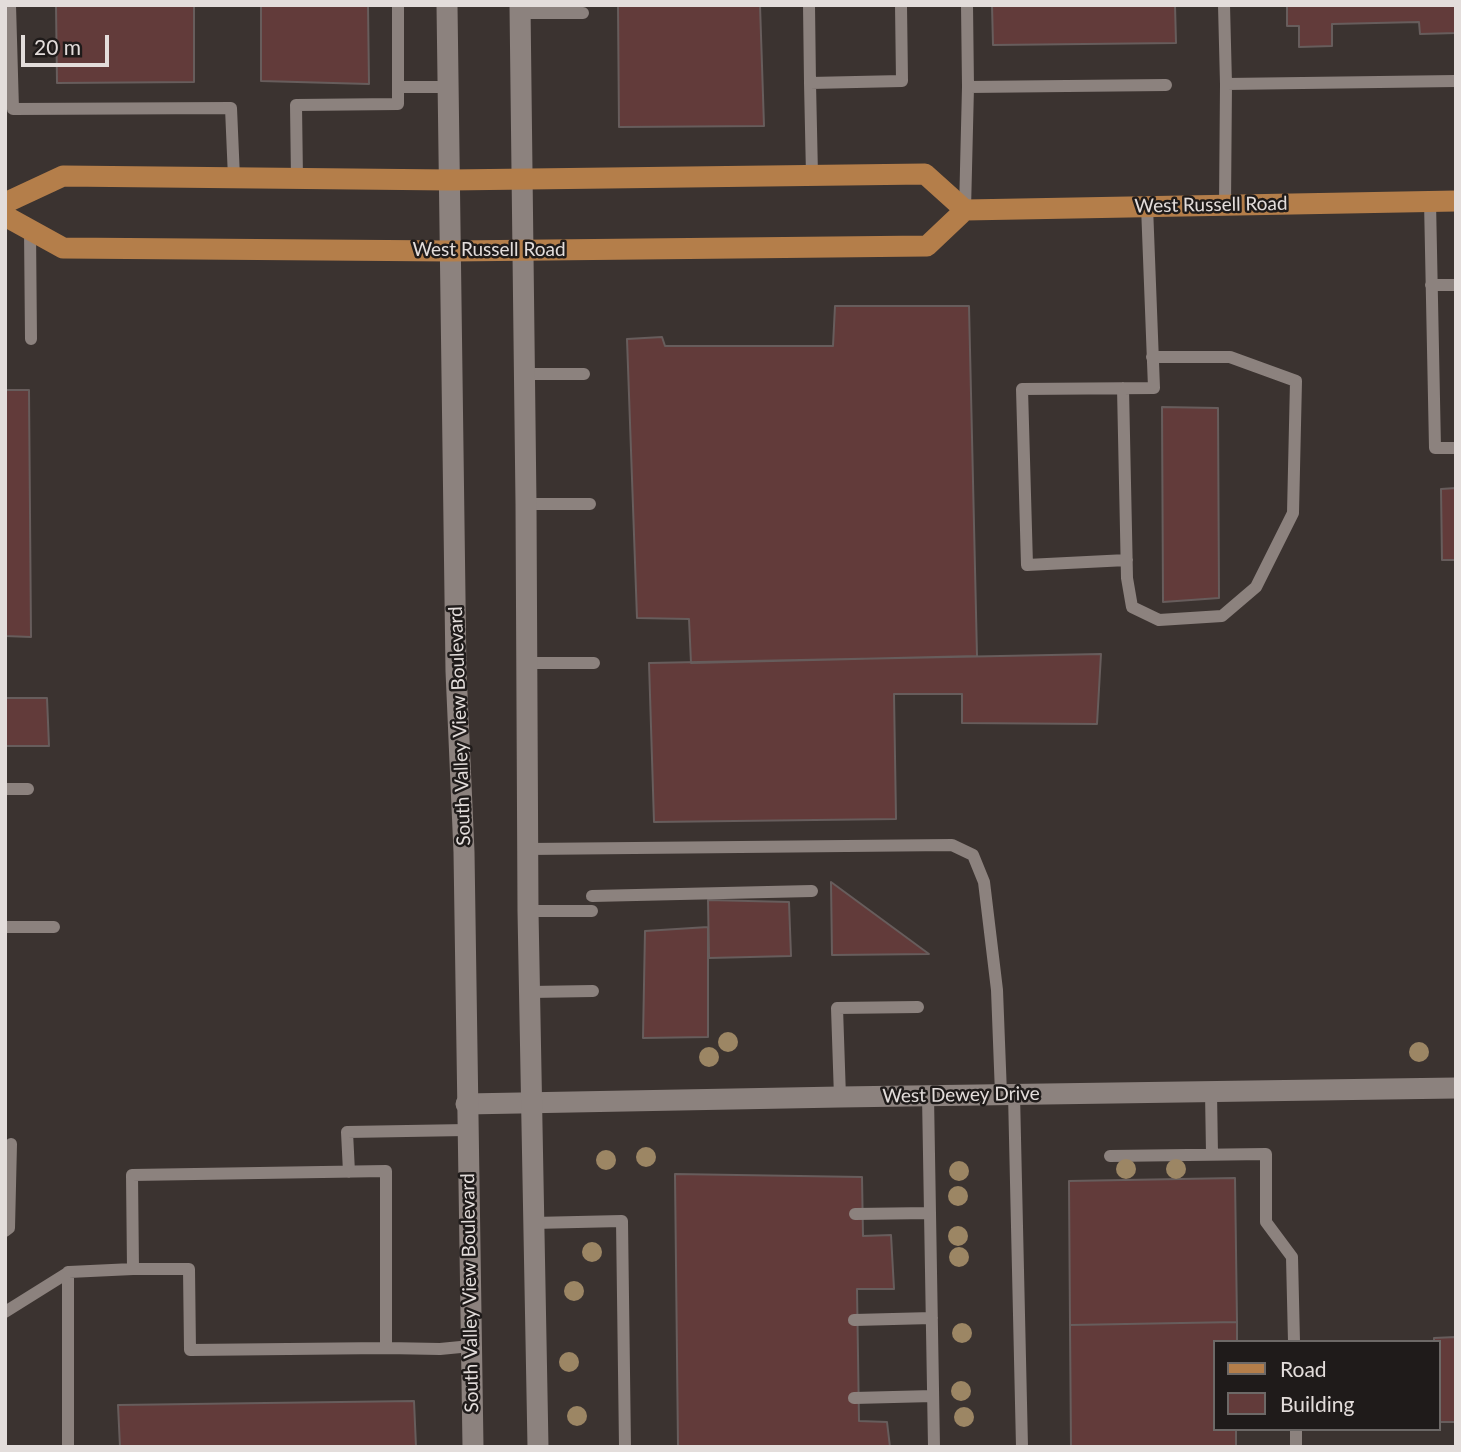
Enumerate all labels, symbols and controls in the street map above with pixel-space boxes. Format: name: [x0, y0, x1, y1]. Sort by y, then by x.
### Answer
scale bar: [24, 21, 112, 65]
text: 20 m: [34, 34, 81, 59]
street label: West Russell Road: [1134, 192, 1288, 218]
street label: West Russell Road: [412, 239, 566, 261]
street label: South Valley View Boulevard: [444, 606, 476, 846]
street label: West Dewey Drive: [882, 1082, 1040, 1108]
street label: South Valley View Boulevard: [457, 1173, 483, 1413]
legend: [1212, 1340, 1440, 1431]
text: Road: [1280, 1356, 1327, 1381]
text: Building: [1280, 1391, 1355, 1416]

